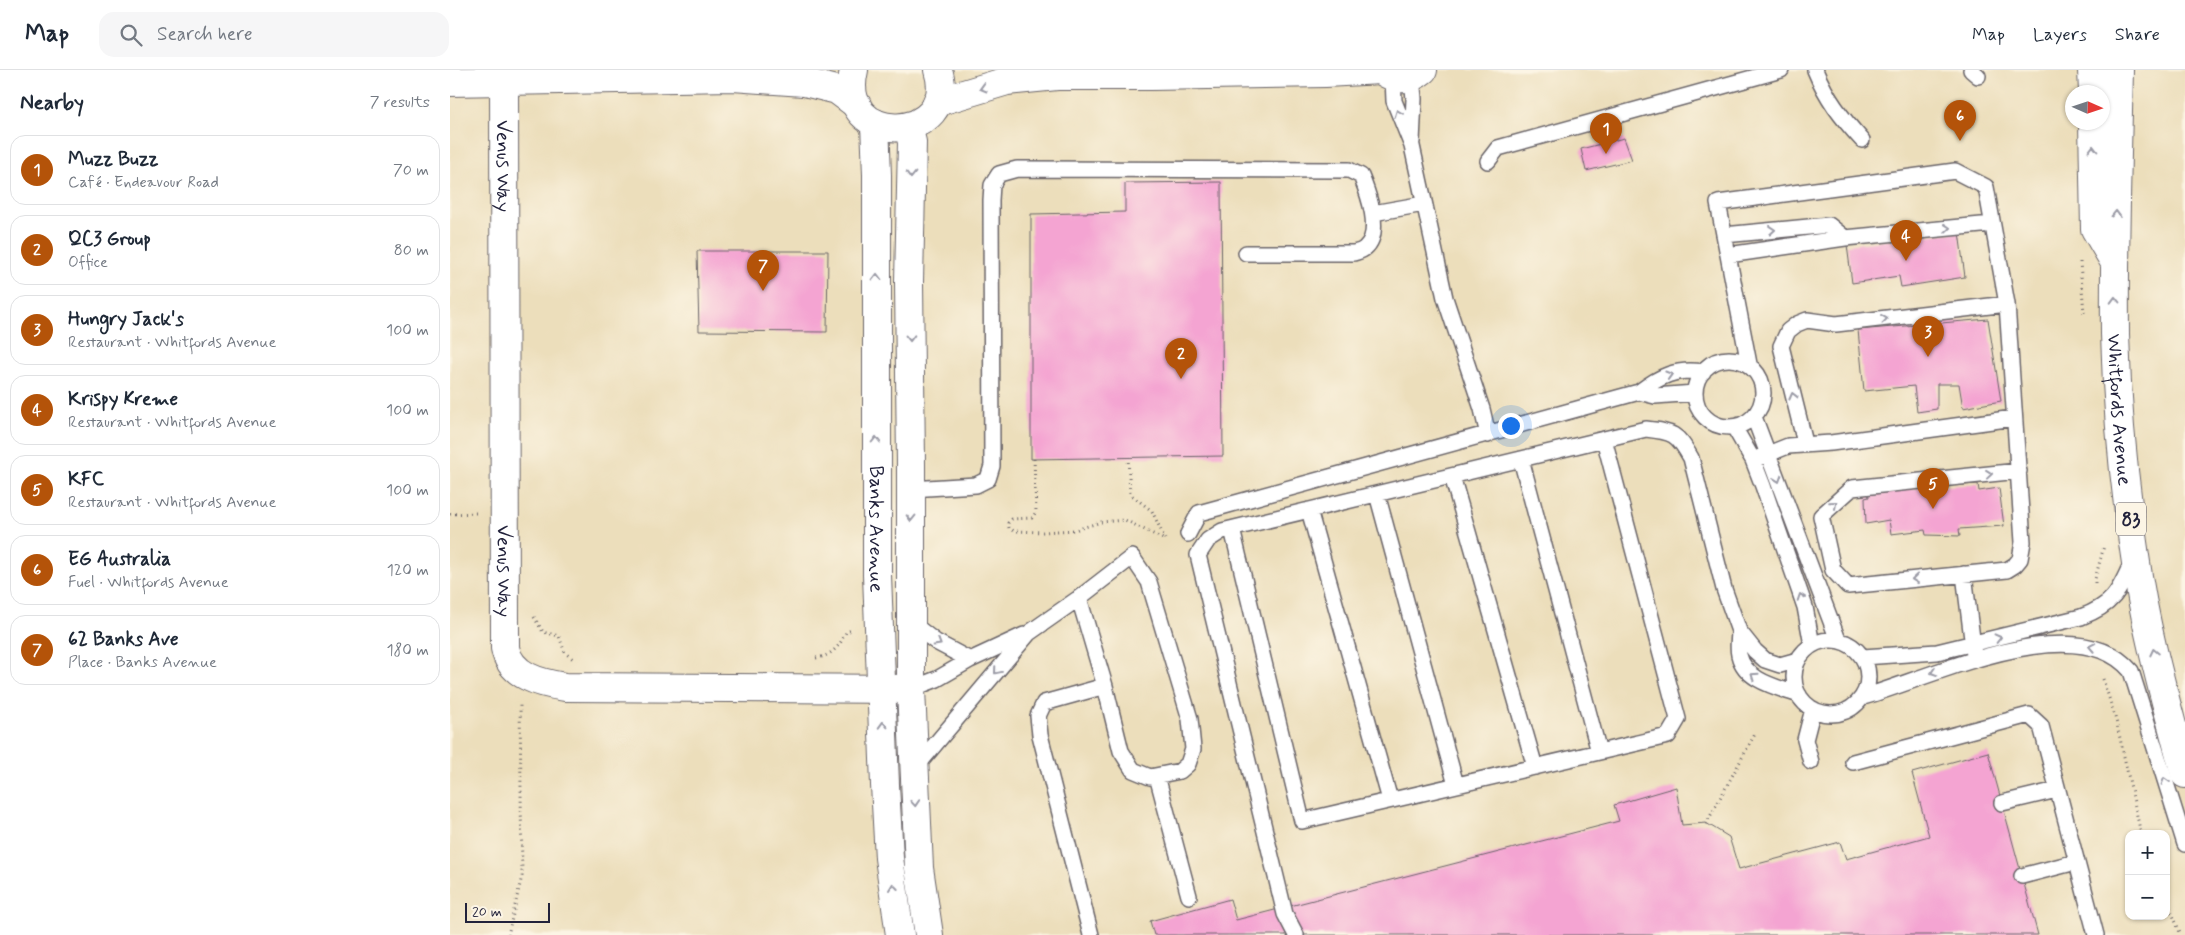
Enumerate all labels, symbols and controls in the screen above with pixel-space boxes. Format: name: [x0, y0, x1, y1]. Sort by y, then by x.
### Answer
search box: [99, 12, 449, 57]
text: Map: [25, 19, 69, 50]
icon: search: [117, 21, 145, 49]
text: Search here: [157, 22, 253, 47]
text: Map: [1972, 23, 2005, 47]
text: Layers: [2033, 23, 2087, 47]
text: Share: [2115, 23, 2160, 47]
one-way arrow: [979, 82, 988, 93]
north arrow: [2065, 85, 2110, 130]
text: Nearby: [20, 89, 84, 117]
text: 7 results: [370, 92, 430, 113]
pin: 6: [1944, 100, 1976, 141]
one-way arrow: [1394, 109, 1404, 117]
pin: 1: [1590, 113, 1622, 154]
street label: Venus Way: [489, 120, 516, 212]
one-way arrow: [2087, 145, 2098, 153]
text: Muzz Buzz: [68, 147, 158, 172]
text: 1: [33, 160, 41, 181]
text: 70 m: [393, 160, 429, 181]
text: Café · Endeavour Road: [68, 172, 219, 193]
one-way arrow: [906, 172, 917, 180]
one-way arrow: [2111, 210, 2121, 218]
pin: 4: [1890, 220, 1922, 261]
one-way arrow: [1943, 223, 1951, 234]
one-way arrow: [1768, 225, 1776, 236]
text: QC3 Group: [68, 227, 151, 252]
text: 2: [33, 240, 41, 261]
text: 80 m: [394, 240, 429, 261]
pin: 7: [747, 250, 779, 291]
text: Office: [68, 252, 108, 273]
one-way arrow: [872, 273, 882, 281]
one-way arrow: [2110, 296, 2120, 304]
text: Hungry Jack's: [68, 307, 184, 332]
one-way arrow: [1881, 314, 1889, 325]
pin: 3: [1912, 316, 1944, 357]
text: 3: [33, 320, 41, 341]
text: 100 m: [386, 320, 429, 341]
text: Restaurant · Whitfords Avenue: [68, 332, 276, 353]
street label: Whitfords Avenue: [2100, 333, 2138, 487]
one-way arrow: [905, 334, 915, 342]
pin: 2: [1165, 338, 1197, 379]
one-way arrow: [1664, 370, 1673, 380]
text: Krispy Kreme: [68, 387, 178, 412]
one-way arrow: [1788, 392, 1799, 401]
text: 4: [32, 400, 42, 421]
text: 100 m: [386, 400, 429, 421]
text: Restaurant · Whitfords Avenue: [68, 412, 276, 433]
your location: [1498, 413, 1524, 439]
one-way arrow: [871, 436, 881, 444]
street label: Banks Avenue: [862, 466, 890, 593]
text: KFC: [68, 467, 104, 492]
pin: 5: [1917, 468, 1949, 509]
one-way arrow: [1986, 469, 1994, 480]
one-way arrow: [1772, 474, 1782, 482]
text: 5: [32, 480, 42, 501]
text: 100 m: [386, 480, 429, 501]
text: Restaurant · Whitfords Avenue: [68, 492, 276, 513]
one-way arrow: [1828, 501, 1837, 510]
road number: 83: [2116, 502, 2146, 536]
one-way arrow: [906, 514, 916, 522]
street label: Venus Way: [490, 525, 517, 617]
text: EG Australia: [68, 547, 171, 572]
text: 6: [33, 560, 41, 581]
text: 120 m: [387, 560, 429, 581]
text: Fuel · Whitfords Avenue: [68, 572, 229, 593]
one-way arrow: [1911, 573, 1919, 584]
one-way arrow: [1797, 593, 1807, 602]
text: 62 Banks Ave: [68, 627, 179, 652]
one-way arrow: [1993, 633, 2002, 644]
one-way arrow: [933, 636, 942, 646]
text: 7: [32, 640, 42, 661]
text: 180 m: [386, 640, 429, 661]
one-way arrow: [2088, 643, 2097, 653]
one-way arrow: [2149, 647, 2160, 656]
text: Place · Banks Avenue: [68, 652, 217, 673]
one-way arrow: [994, 666, 1003, 675]
one-way arrow: [1930, 666, 1938, 676]
one-way arrow: [1750, 673, 1760, 682]
one-way arrow: [878, 720, 888, 728]
one-way arrow: [2161, 778, 2171, 786]
one-way arrow: [909, 799, 920, 807]
map controls: [2125, 830, 2170, 920]
button: +: [2125, 830, 2170, 875]
button: −: [2125, 875, 2170, 920]
one-way arrow: [888, 882, 899, 890]
scale bar: [465, 900, 550, 923]
text: 20 m: [472, 903, 502, 921]

